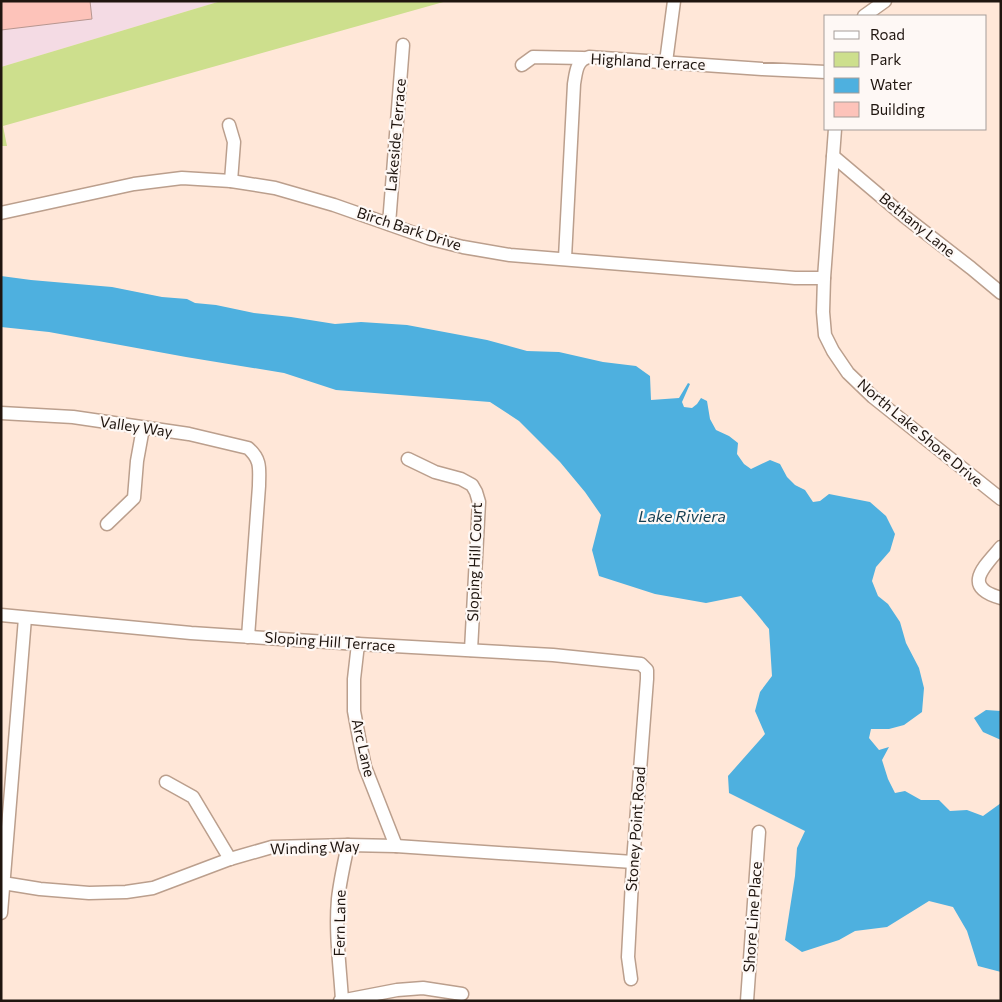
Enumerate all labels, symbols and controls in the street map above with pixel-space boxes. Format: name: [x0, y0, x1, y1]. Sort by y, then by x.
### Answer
legend: [824, 15, 987, 130]
text: Road: [870, 25, 905, 43]
street label: Highland Terrace: [590, 49, 706, 73]
text: Park: [870, 50, 901, 68]
text: Water: [870, 75, 912, 93]
street label: Lakeside Terrace: [381, 77, 409, 192]
text: Building: [870, 100, 925, 118]
street label: Bethany Lane: [876, 188, 959, 260]
street label: Birch Bark Drive: [355, 203, 464, 253]
street label: North Lake Shore Drive: [854, 375, 987, 490]
street label: Valley Way: [99, 412, 174, 440]
street label: Sloping Hill Court: [463, 502, 485, 622]
water label: Lake Riviera: [638, 506, 726, 525]
street label: Sloping Hill Terrace: [264, 627, 396, 655]
street label: Arc Lane: [349, 717, 379, 779]
street label: Stoney Point Road: [622, 766, 648, 892]
street label: Winding Way: [270, 836, 360, 858]
street label: Shore Line Place: [739, 861, 765, 973]
street label: Fern Lane: [329, 889, 349, 956]

